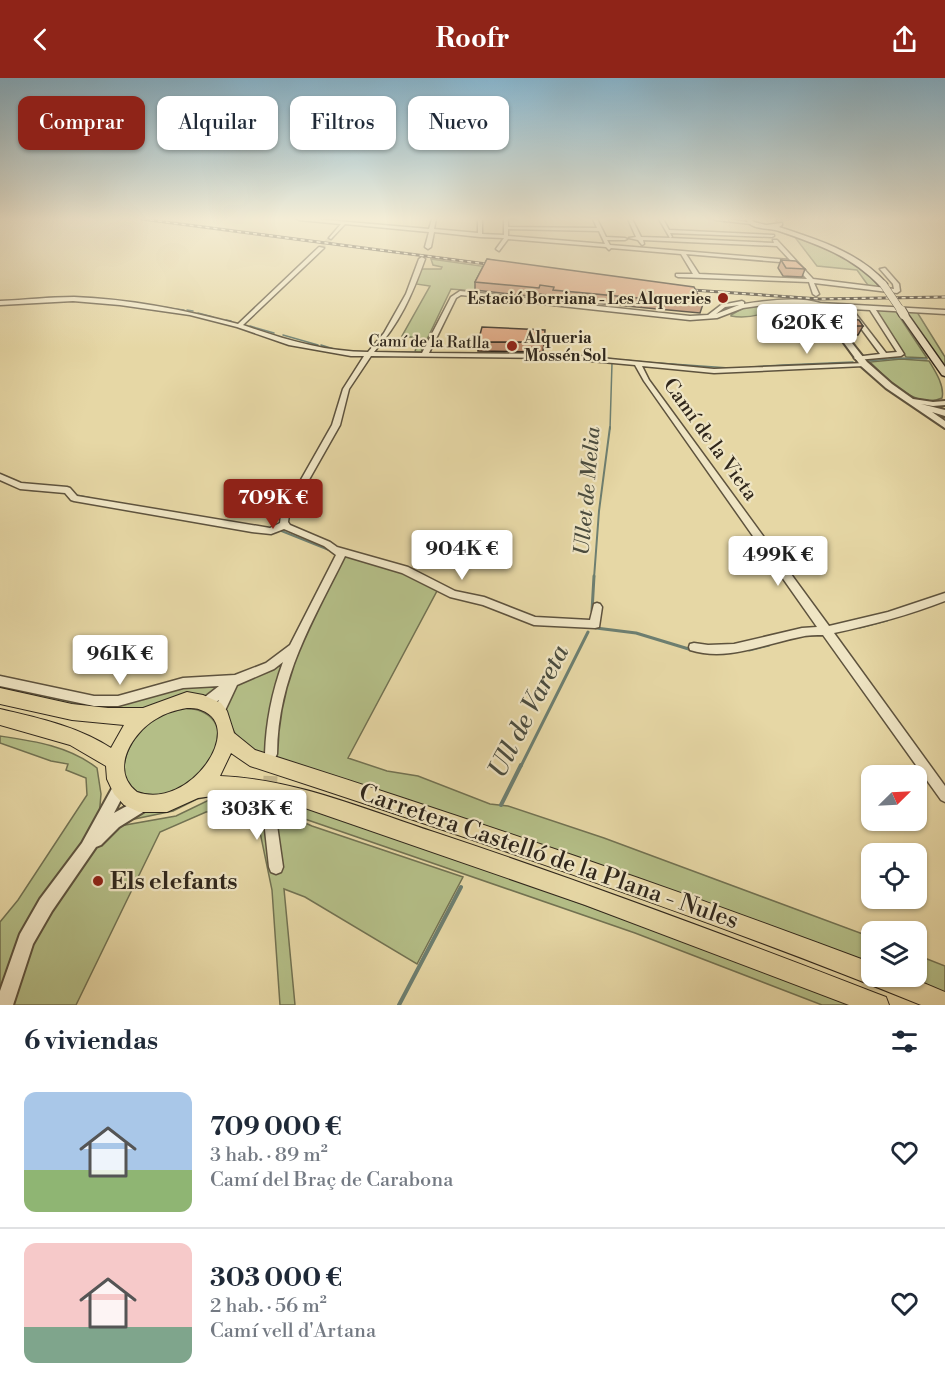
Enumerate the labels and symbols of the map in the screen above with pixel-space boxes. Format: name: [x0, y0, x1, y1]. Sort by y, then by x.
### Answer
place label: Estació Borriana - Les Alqueries: [467, 289, 711, 309]
marker: Estació Borriana - Les Alqueries: [716, 291, 730, 305]
pin: 620K €: [758, 304, 856, 355]
place label: Alqueria Mossén Sol: [523, 328, 607, 366]
street label: Camí de la Ratlla: [368, 331, 491, 353]
marker: Alqueria Mossén Sol: [505, 339, 519, 353]
street label: Camí de la Vieta: [657, 374, 763, 507]
water label: Ullet de Melia: [569, 425, 607, 557]
pin: 709K €: [224, 479, 322, 530]
pin: 904K €: [413, 530, 511, 581]
pin: 499K €: [729, 536, 827, 587]
pin: 961K €: [71, 635, 169, 686]
water label: Ull de Vareta: [482, 639, 576, 784]
north arrow: [861, 765, 927, 831]
street label: Carretera Castelló de la Plana - Nules: [355, 778, 742, 936]
pin: 303K €: [208, 790, 306, 841]
place label: Els elefants: [110, 867, 238, 897]
marker: Els elefants: [91, 874, 105, 888]

